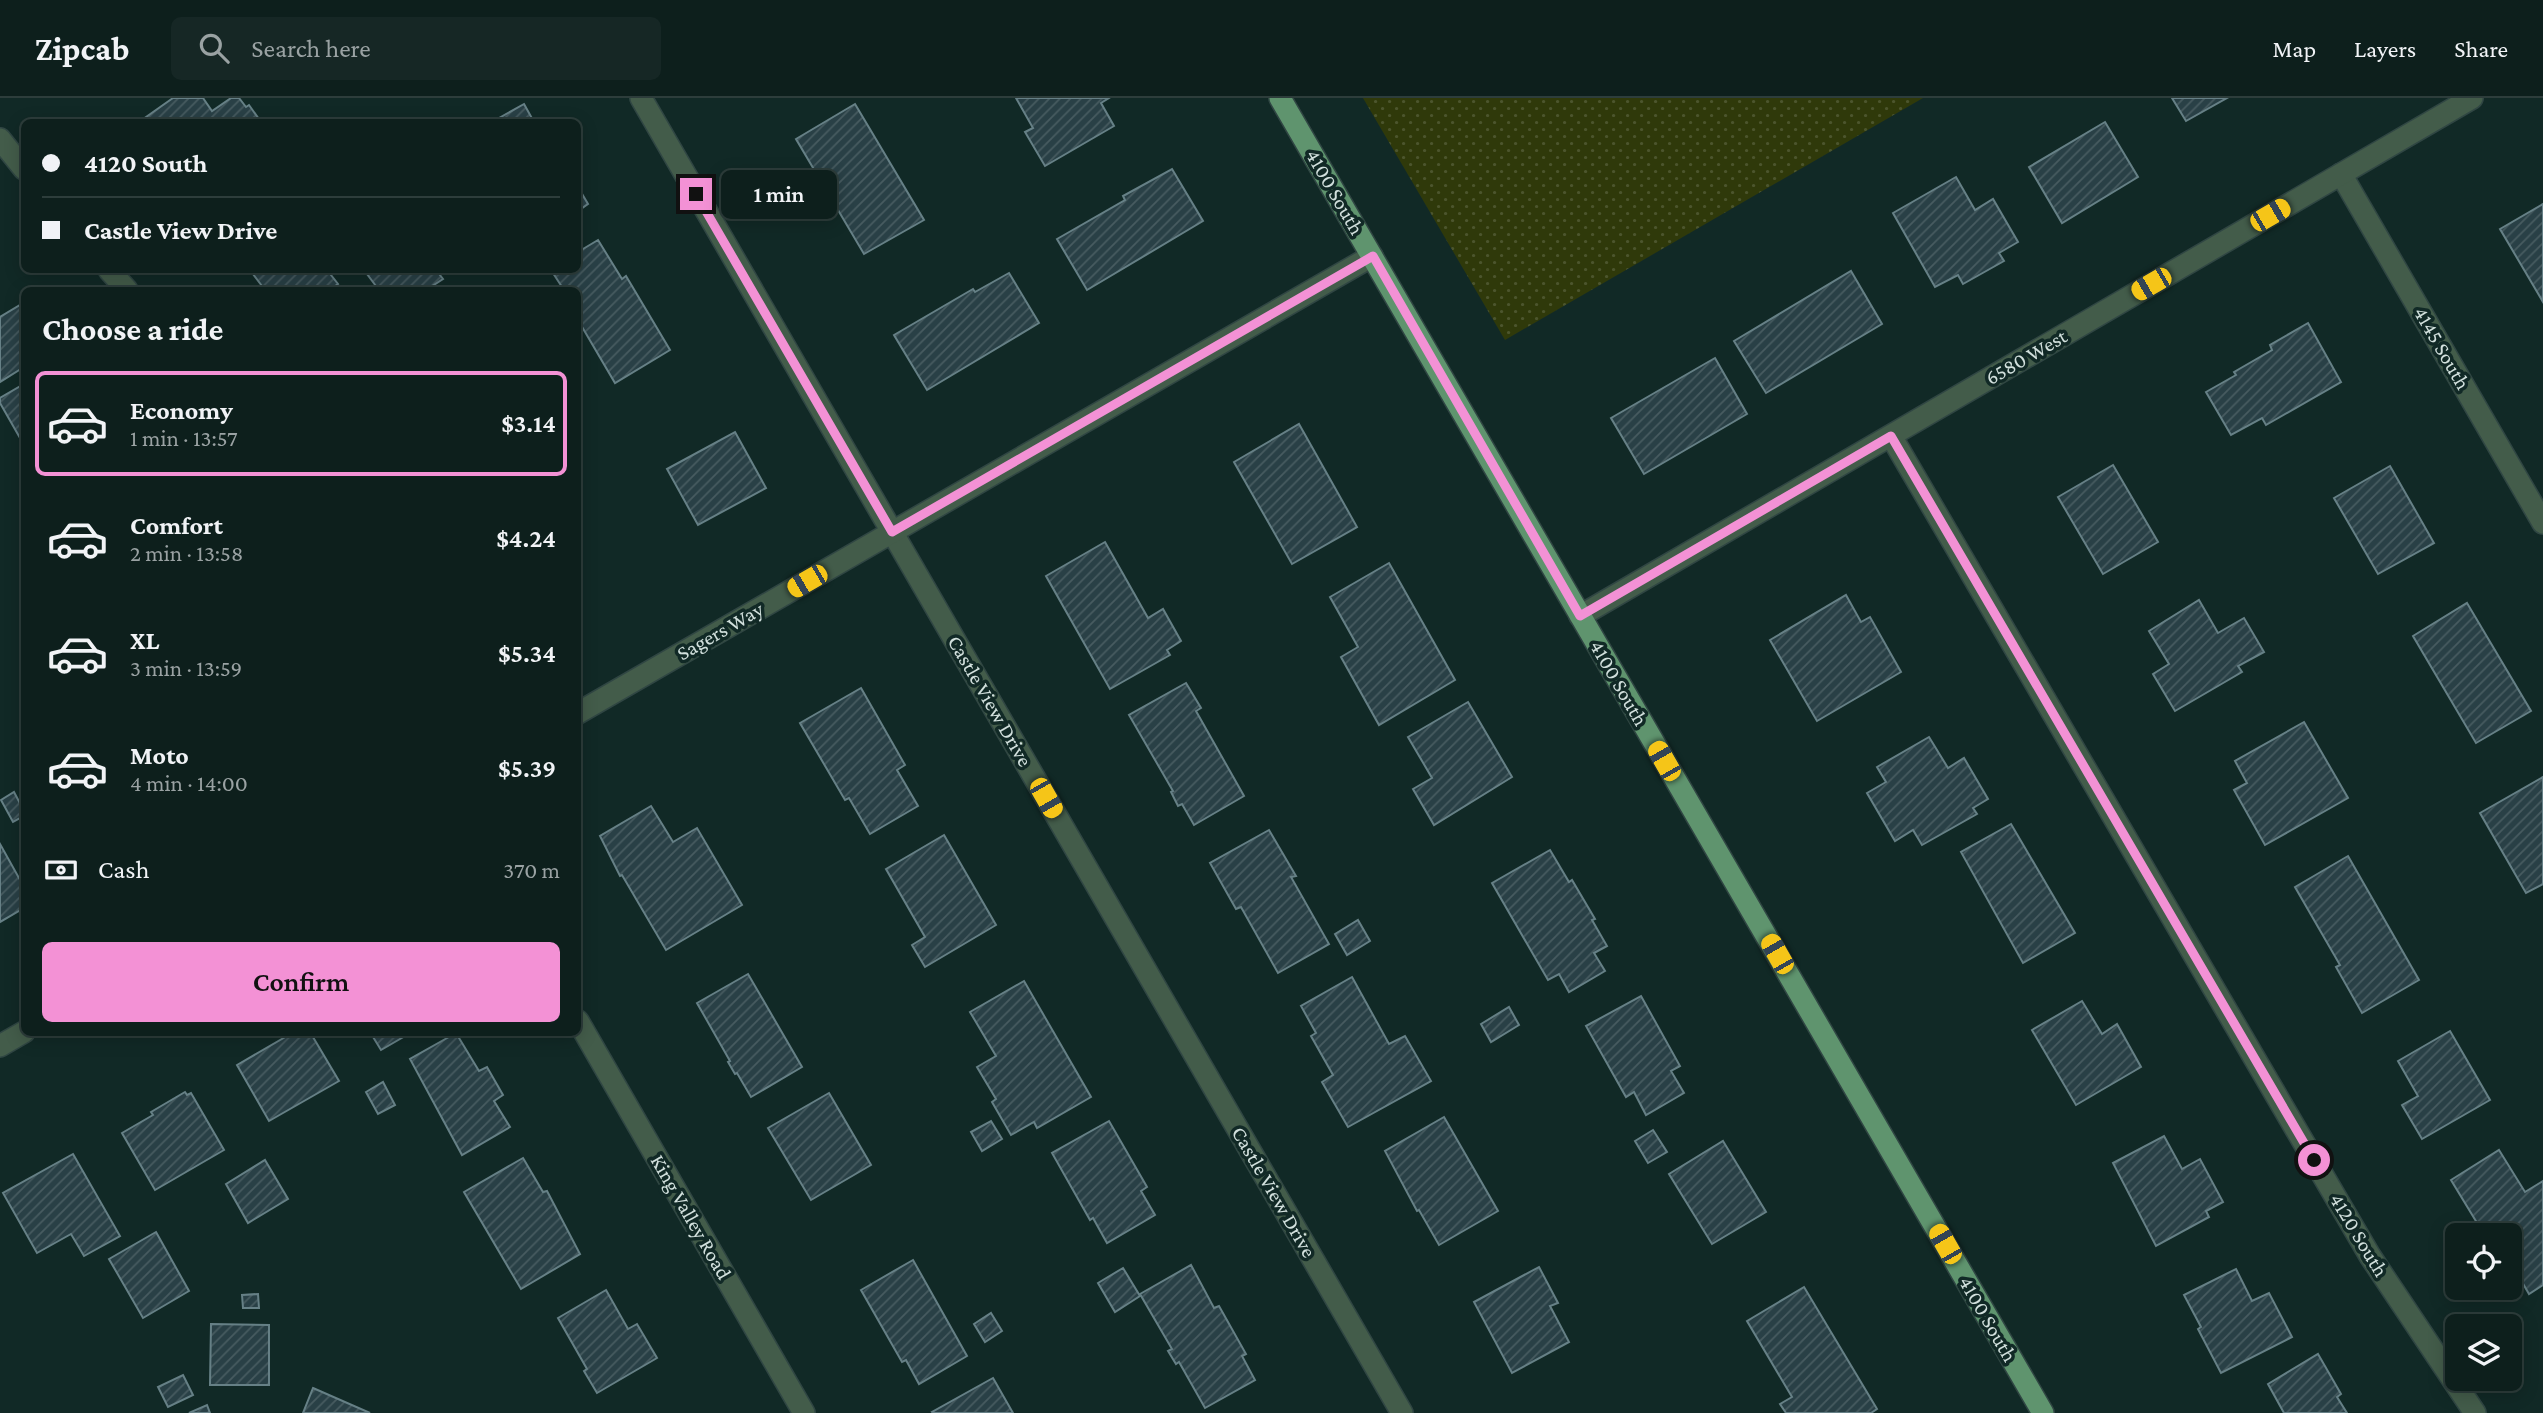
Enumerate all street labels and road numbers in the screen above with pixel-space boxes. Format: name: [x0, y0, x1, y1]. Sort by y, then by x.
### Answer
street label: 4100 South: [1301, 145, 1369, 239]
street label: 4145 South: [2409, 302, 2475, 394]
street label: 6580 West: [1981, 324, 2072, 390]
street label: Sagers Way: [672, 596, 768, 665]
street label: Castle View Drive: [943, 631, 1037, 771]
street label: 4100 South: [1585, 636, 1653, 730]
street label: Castle View Drive: [1227, 1122, 1321, 1262]
street label: King Valley Road: [646, 1150, 736, 1284]
street label: 4120 South: [2325, 1189, 2393, 1281]
street label: 4100 South: [1954, 1272, 2022, 1366]

